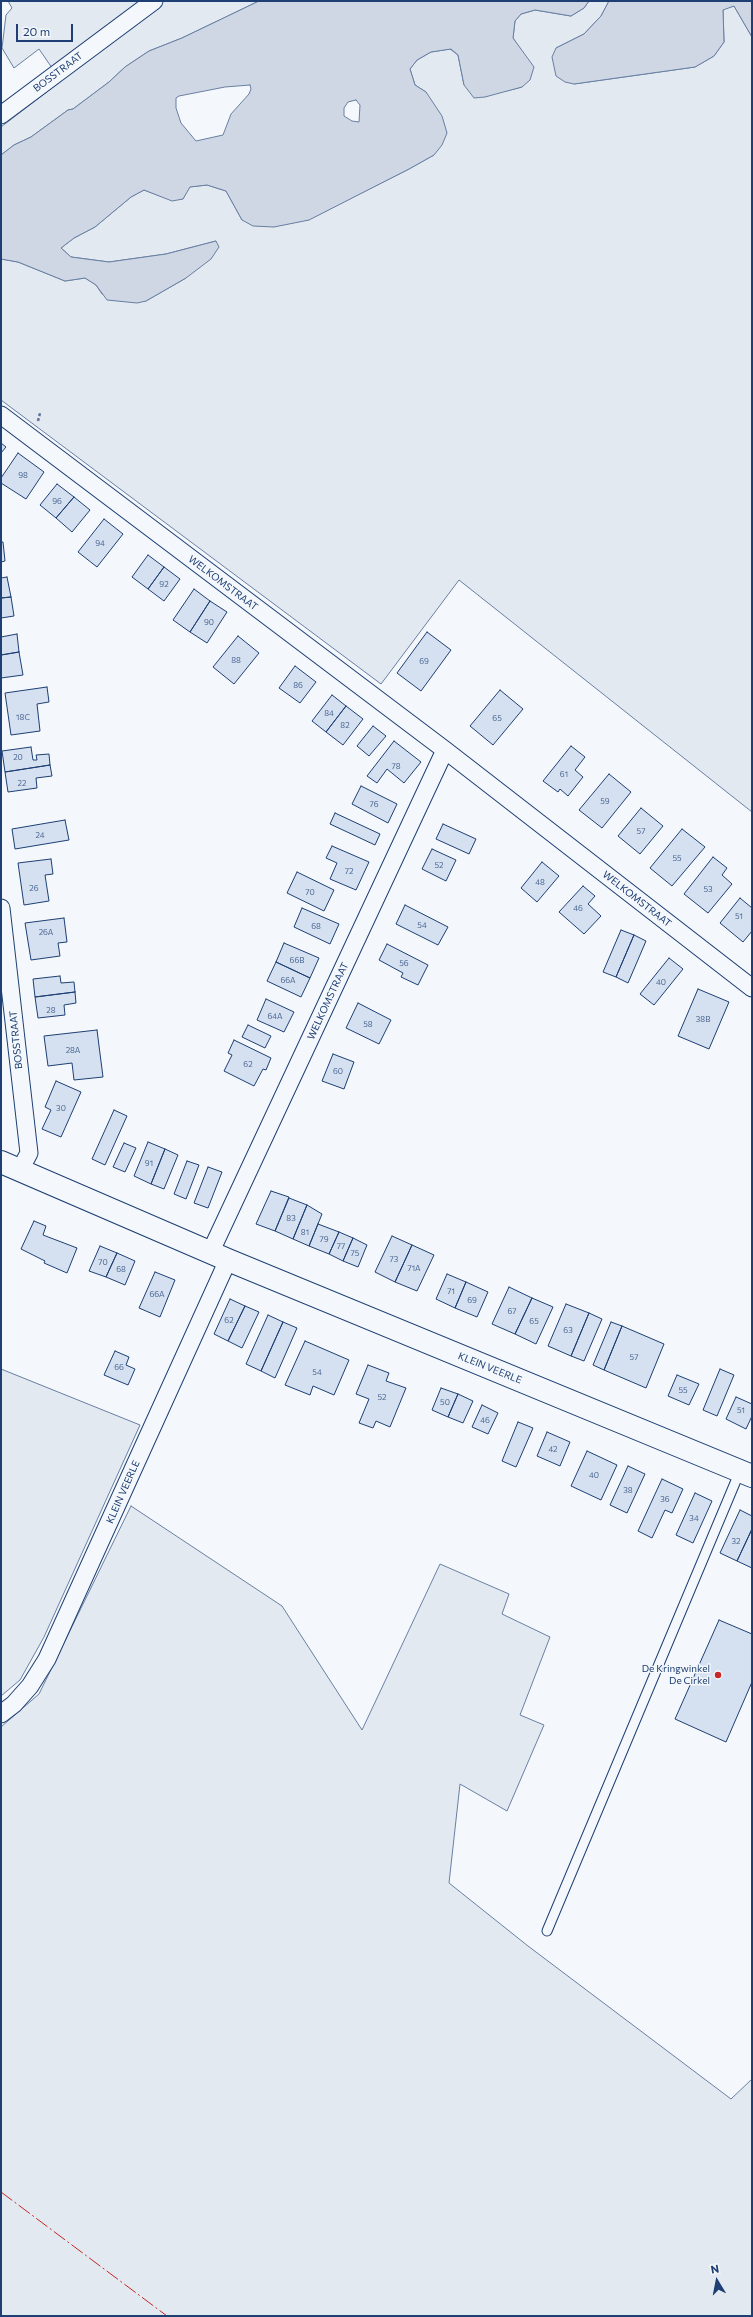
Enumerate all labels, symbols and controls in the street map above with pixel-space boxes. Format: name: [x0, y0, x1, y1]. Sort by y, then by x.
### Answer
scale bar: [18, 16, 75, 42]
text: 20 m: [23, 24, 50, 38]
street label: BOSSTRAAT: [31, 50, 85, 94]
house number: 98: [18, 470, 28, 480]
house number: 96: [52, 496, 62, 506]
house number: 94: [95, 538, 105, 548]
street label: WELKOMSTRAAT: [186, 553, 260, 613]
house number: 92: [159, 579, 169, 589]
house number: 90: [204, 617, 214, 627]
house number: 88: [231, 655, 241, 665]
house number: 69: [419, 656, 429, 666]
house number: 86: [293, 680, 303, 690]
house number: 84: [324, 708, 334, 718]
house number: 18C: [16, 712, 30, 722]
house number: 65: [492, 713, 502, 723]
house number: 82: [340, 720, 350, 730]
house number: 20: [13, 752, 23, 762]
house number: 78: [391, 761, 401, 771]
house number: 61: [560, 769, 568, 779]
house number: 22: [18, 778, 26, 788]
house number: 59: [600, 796, 610, 806]
house number: 76: [369, 799, 379, 809]
house number: 57: [637, 826, 645, 836]
house number: 24: [35, 830, 45, 840]
house number: 55: [672, 853, 682, 863]
house number: 52: [434, 860, 444, 870]
house number: 72: [345, 866, 353, 876]
street label: WELKOMSTRAAT: [600, 868, 674, 930]
house number: 48: [535, 877, 545, 887]
house number: 26: [29, 883, 39, 893]
house number: 53: [703, 884, 713, 894]
house number: 70: [305, 887, 315, 897]
house number: 46: [573, 903, 583, 913]
house number: 51: [735, 911, 743, 921]
house number: 54: [417, 920, 427, 930]
house number: 68: [311, 921, 321, 931]
house number: 26A: [39, 927, 53, 937]
house number: 66B: [290, 955, 304, 965]
house number: 56: [399, 958, 409, 968]
street label: WELKOMSTRAAT: [305, 960, 351, 1042]
house number: 66A: [280, 975, 296, 985]
house number: 40: [656, 977, 666, 987]
house number: 28: [46, 1005, 56, 1015]
street label: BOSSTRAAT: [7, 1010, 25, 1070]
house number: 64A: [267, 1011, 283, 1021]
house number: 38B: [696, 1014, 710, 1024]
house number: 58: [363, 1019, 373, 1029]
house number: 28A: [66, 1045, 80, 1055]
house number: 62: [243, 1059, 253, 1069]
house number: 60: [333, 1066, 343, 1076]
house number: 30: [56, 1103, 66, 1113]
house number: 91: [145, 1158, 153, 1168]
house number: 83: [286, 1213, 296, 1223]
house number: 81: [301, 1227, 309, 1237]
house number: 79: [319, 1234, 329, 1244]
house number: 77: [337, 1241, 345, 1251]
house number: 75: [351, 1248, 359, 1258]
house number: 73: [390, 1254, 398, 1264]
house number: 70: [98, 1257, 108, 1267]
house number: 71A: [407, 1263, 421, 1273]
house number: 68: [116, 1264, 126, 1274]
house number: 71: [447, 1286, 455, 1296]
house number: 66A: [149, 1289, 165, 1299]
house number: 69: [467, 1295, 477, 1305]
house number: 67: [507, 1306, 517, 1316]
house number: 62: [224, 1315, 234, 1325]
house number: 65: [529, 1316, 539, 1326]
house number: 63: [563, 1325, 573, 1335]
street label: KLEIN VEERLE: [456, 1350, 524, 1386]
house number: 57: [630, 1352, 638, 1362]
house number: 66: [114, 1362, 124, 1372]
house number: 54: [312, 1367, 322, 1377]
house number: 55: [678, 1385, 688, 1395]
house number: 52: [377, 1392, 387, 1402]
house number: 50: [440, 1397, 450, 1407]
house number: 51: [737, 1405, 745, 1415]
house number: 46: [480, 1415, 490, 1425]
house number: 42: [548, 1444, 558, 1454]
street label: KLEIN VEERLE: [104, 1459, 142, 1525]
house number: 40: [589, 1470, 599, 1480]
house number: 38: [623, 1485, 633, 1495]
house number: 36: [660, 1494, 670, 1504]
house number: 34: [689, 1513, 699, 1523]
house number: 32: [732, 1536, 740, 1546]
place label: De Kringwinkel De Cirkel: [642, 1663, 710, 1686]
marker: De Kringwinkel De Cirkel: [713, 1670, 723, 1680]
north arrow: [697, 2261, 737, 2301]
text: N: [710, 2262, 720, 2276]

